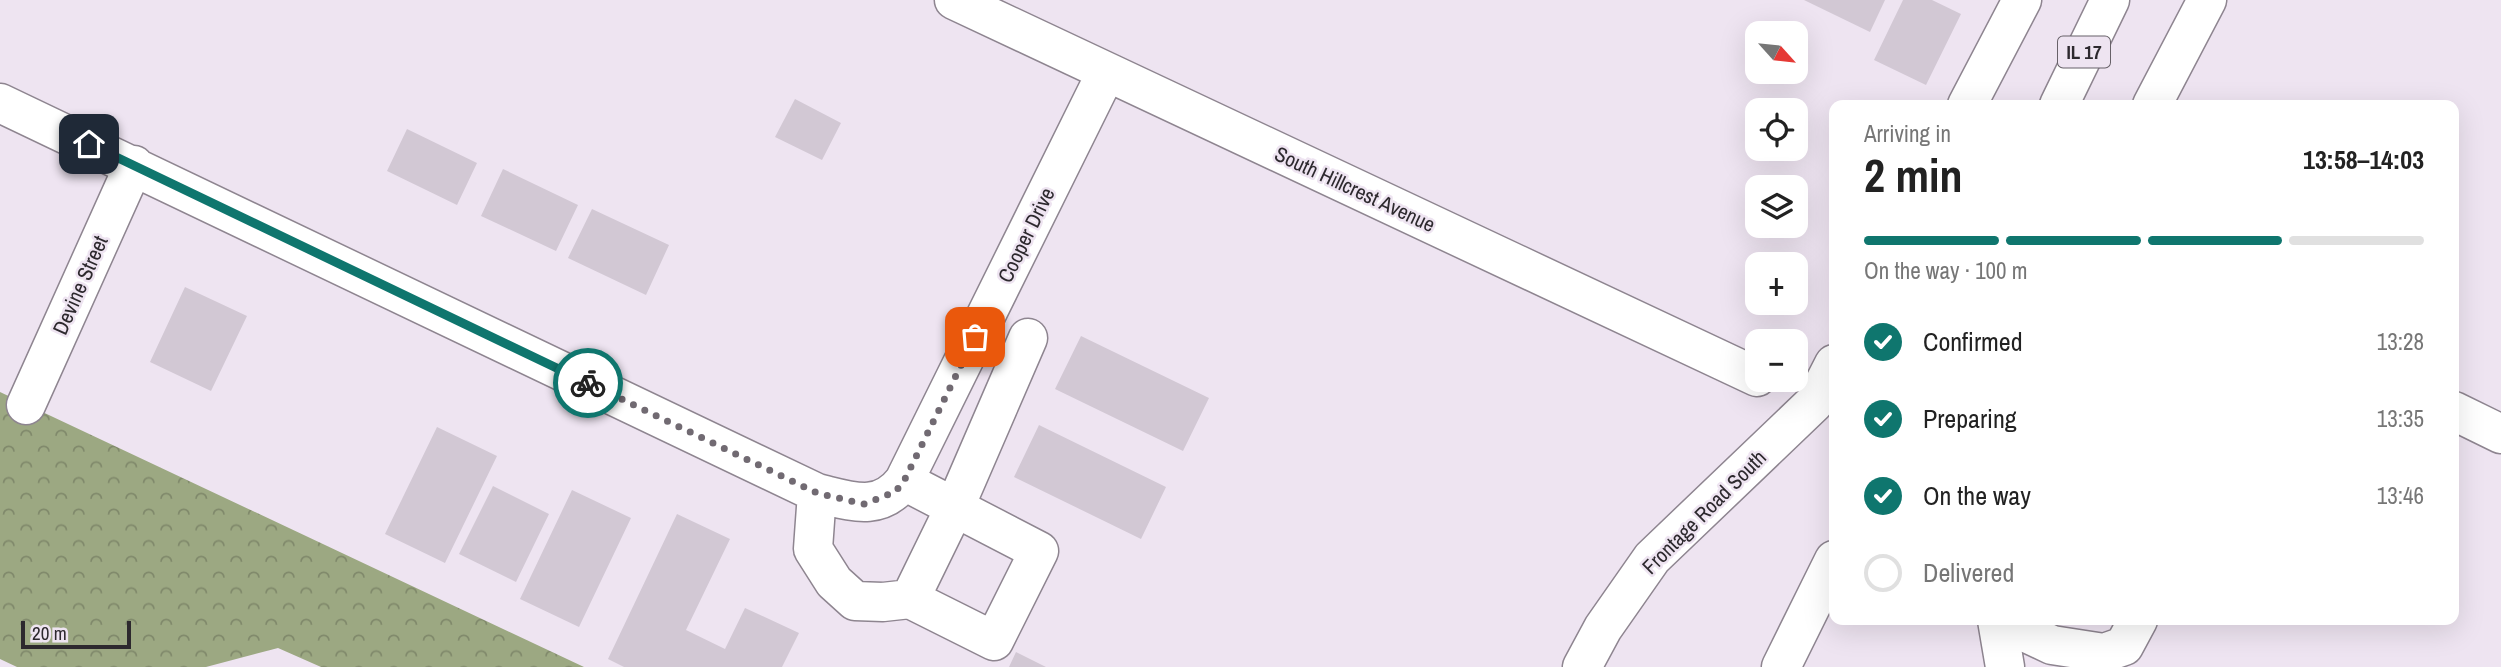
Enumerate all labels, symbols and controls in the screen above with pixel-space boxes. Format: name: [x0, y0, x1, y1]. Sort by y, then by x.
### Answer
north arrow: [1745, 21, 1808, 84]
map controls: [1745, 21, 1808, 392]
road number: IL 17: [2058, 36, 2110, 68]
button: locate: [1745, 98, 1808, 161]
pin: [59, 114, 119, 174]
text: Arriving in: [1864, 118, 1951, 149]
icon: home: [70, 125, 108, 163]
street label: South Hillcrest Avenue: [1270, 139, 1440, 239]
text: 13:58–14:03: [2303, 142, 2424, 177]
text: 2 min: [1864, 144, 1963, 206]
button: layers: [1745, 175, 1808, 238]
street label: Cooper Drive: [991, 183, 1061, 287]
street label: Devine Street: [45, 231, 115, 339]
button: +: [1745, 252, 1808, 315]
text: On the way · 100 m: [1864, 255, 2028, 286]
pin: [945, 307, 1005, 367]
icon: bag: [956, 318, 994, 356]
icon: check: [1864, 323, 1902, 361]
text: Confirmed: [1923, 324, 2023, 359]
text: 13:28: [2377, 326, 2424, 357]
button: −: [1745, 329, 1808, 392]
courier: [553, 348, 623, 418]
icon: bike: [569, 364, 607, 402]
icon: check: [1864, 400, 1902, 438]
text: Preparing: [1923, 401, 2017, 436]
text: 13:35: [2377, 403, 2424, 434]
street label: Frontage Road South: [1636, 444, 1772, 580]
icon: check: [1864, 477, 1902, 515]
text: On the way: [1923, 478, 2031, 513]
text: 13:46: [2377, 480, 2424, 511]
text: Delivered: [1923, 555, 2014, 590]
scale bar: [21, 618, 131, 650]
text: 20 m: [32, 620, 67, 646]

